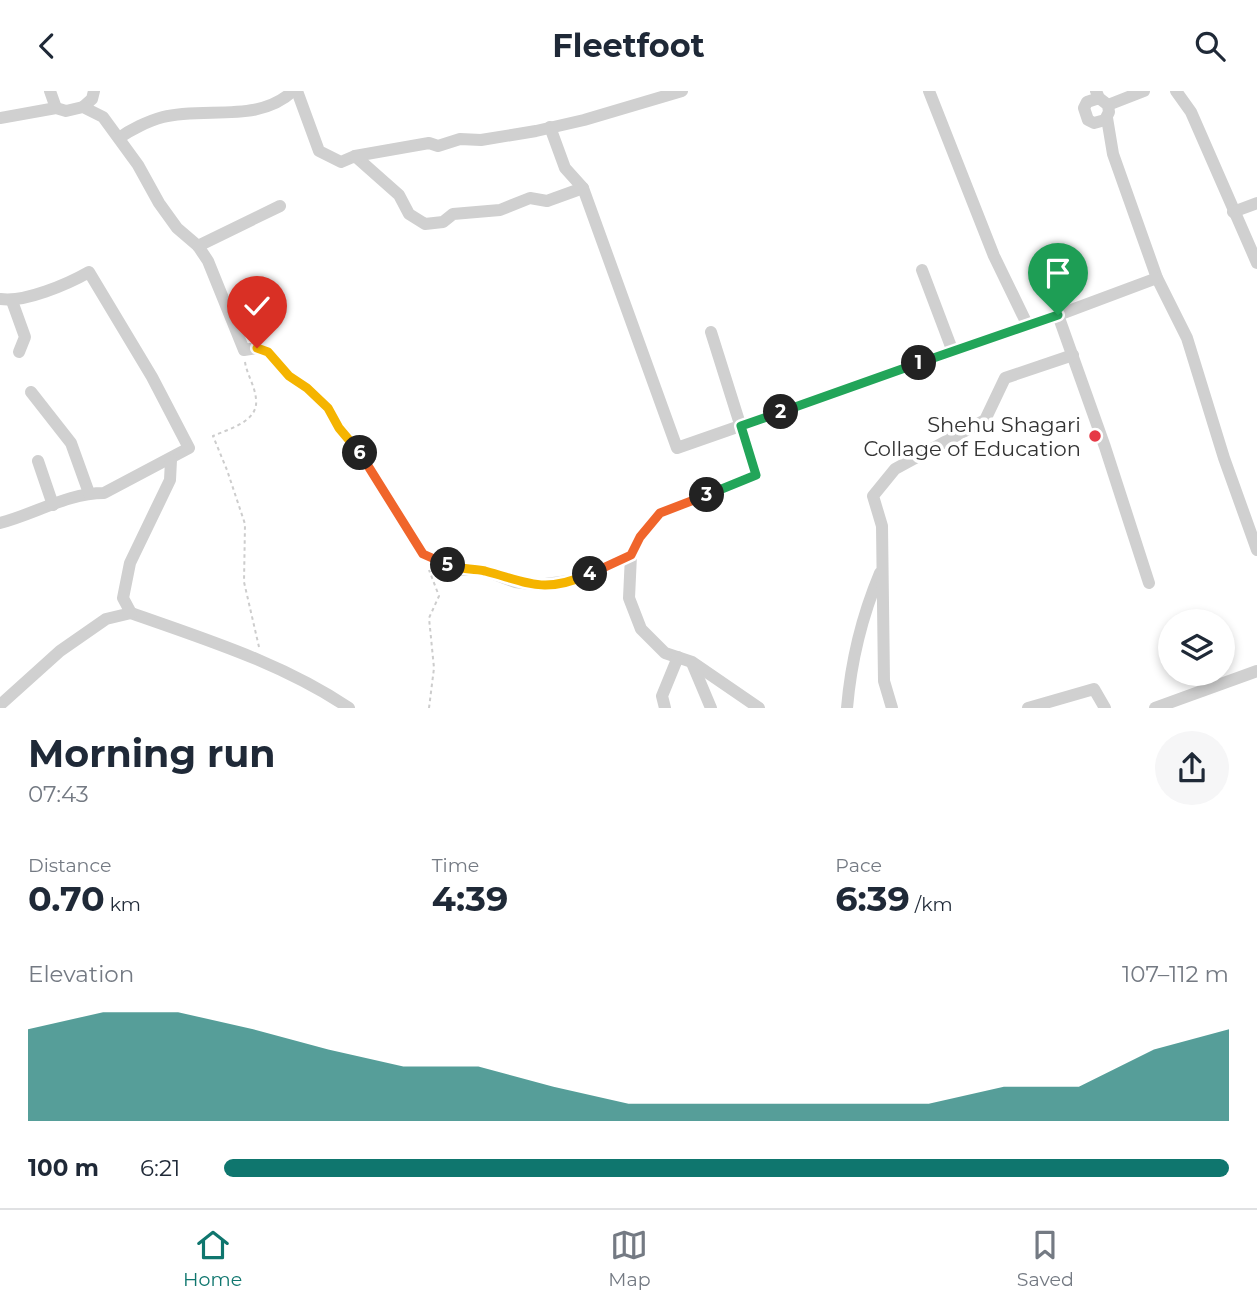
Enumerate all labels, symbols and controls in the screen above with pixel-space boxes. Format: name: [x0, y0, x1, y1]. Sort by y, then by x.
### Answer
text: Fleetfoot: [552, 26, 705, 65]
icon: back: [28, 27, 66, 65]
icon: search: [1191, 27, 1229, 65]
pin: [1028, 243, 1088, 315]
icon: arrive: [1039, 254, 1077, 292]
pin: [227, 276, 287, 348]
icon: check: [238, 287, 276, 325]
pin: 1: [902, 345, 936, 381]
text: 1: [915, 351, 922, 374]
pin: 2: [764, 395, 798, 429]
text: 2: [775, 400, 786, 423]
place label: Shehu Shagari Collage of Education: [863, 412, 1081, 461]
marker: Shehu Shagari Collage of Education: [1087, 428, 1103, 444]
pin: 6: [342, 435, 378, 471]
text: 6: [353, 441, 366, 464]
pin: 3: [690, 477, 724, 513]
text: 3: [701, 483, 712, 506]
pin: 5: [430, 547, 466, 582]
text: 5: [442, 553, 453, 576]
pin: 4: [572, 557, 608, 591]
text: 4: [583, 562, 596, 585]
map controls: [1158, 609, 1235, 686]
button: layers: [1158, 609, 1235, 686]
text: Morning run: [28, 730, 276, 777]
button: share: [1155, 731, 1229, 805]
text: 07:43: [28, 780, 89, 808]
text: Distance: [28, 854, 111, 877]
text: Time: [432, 854, 479, 877]
text: Pace: [835, 854, 882, 877]
text: 0.70: [28, 877, 105, 920]
text: 4:39: [432, 877, 508, 920]
text: 6:39: [835, 877, 910, 920]
text: km: [105, 893, 141, 916]
text: /km: [910, 893, 953, 916]
text: Elevation: [28, 960, 134, 988]
text: 107–112 m: [1122, 960, 1229, 988]
text: 100 m: [28, 1154, 99, 1182]
text: 6:21: [140, 1154, 180, 1182]
tab: Home: [183, 1226, 242, 1291]
tab: Map: [608, 1226, 651, 1291]
tab: Saved: [1017, 1226, 1074, 1291]

